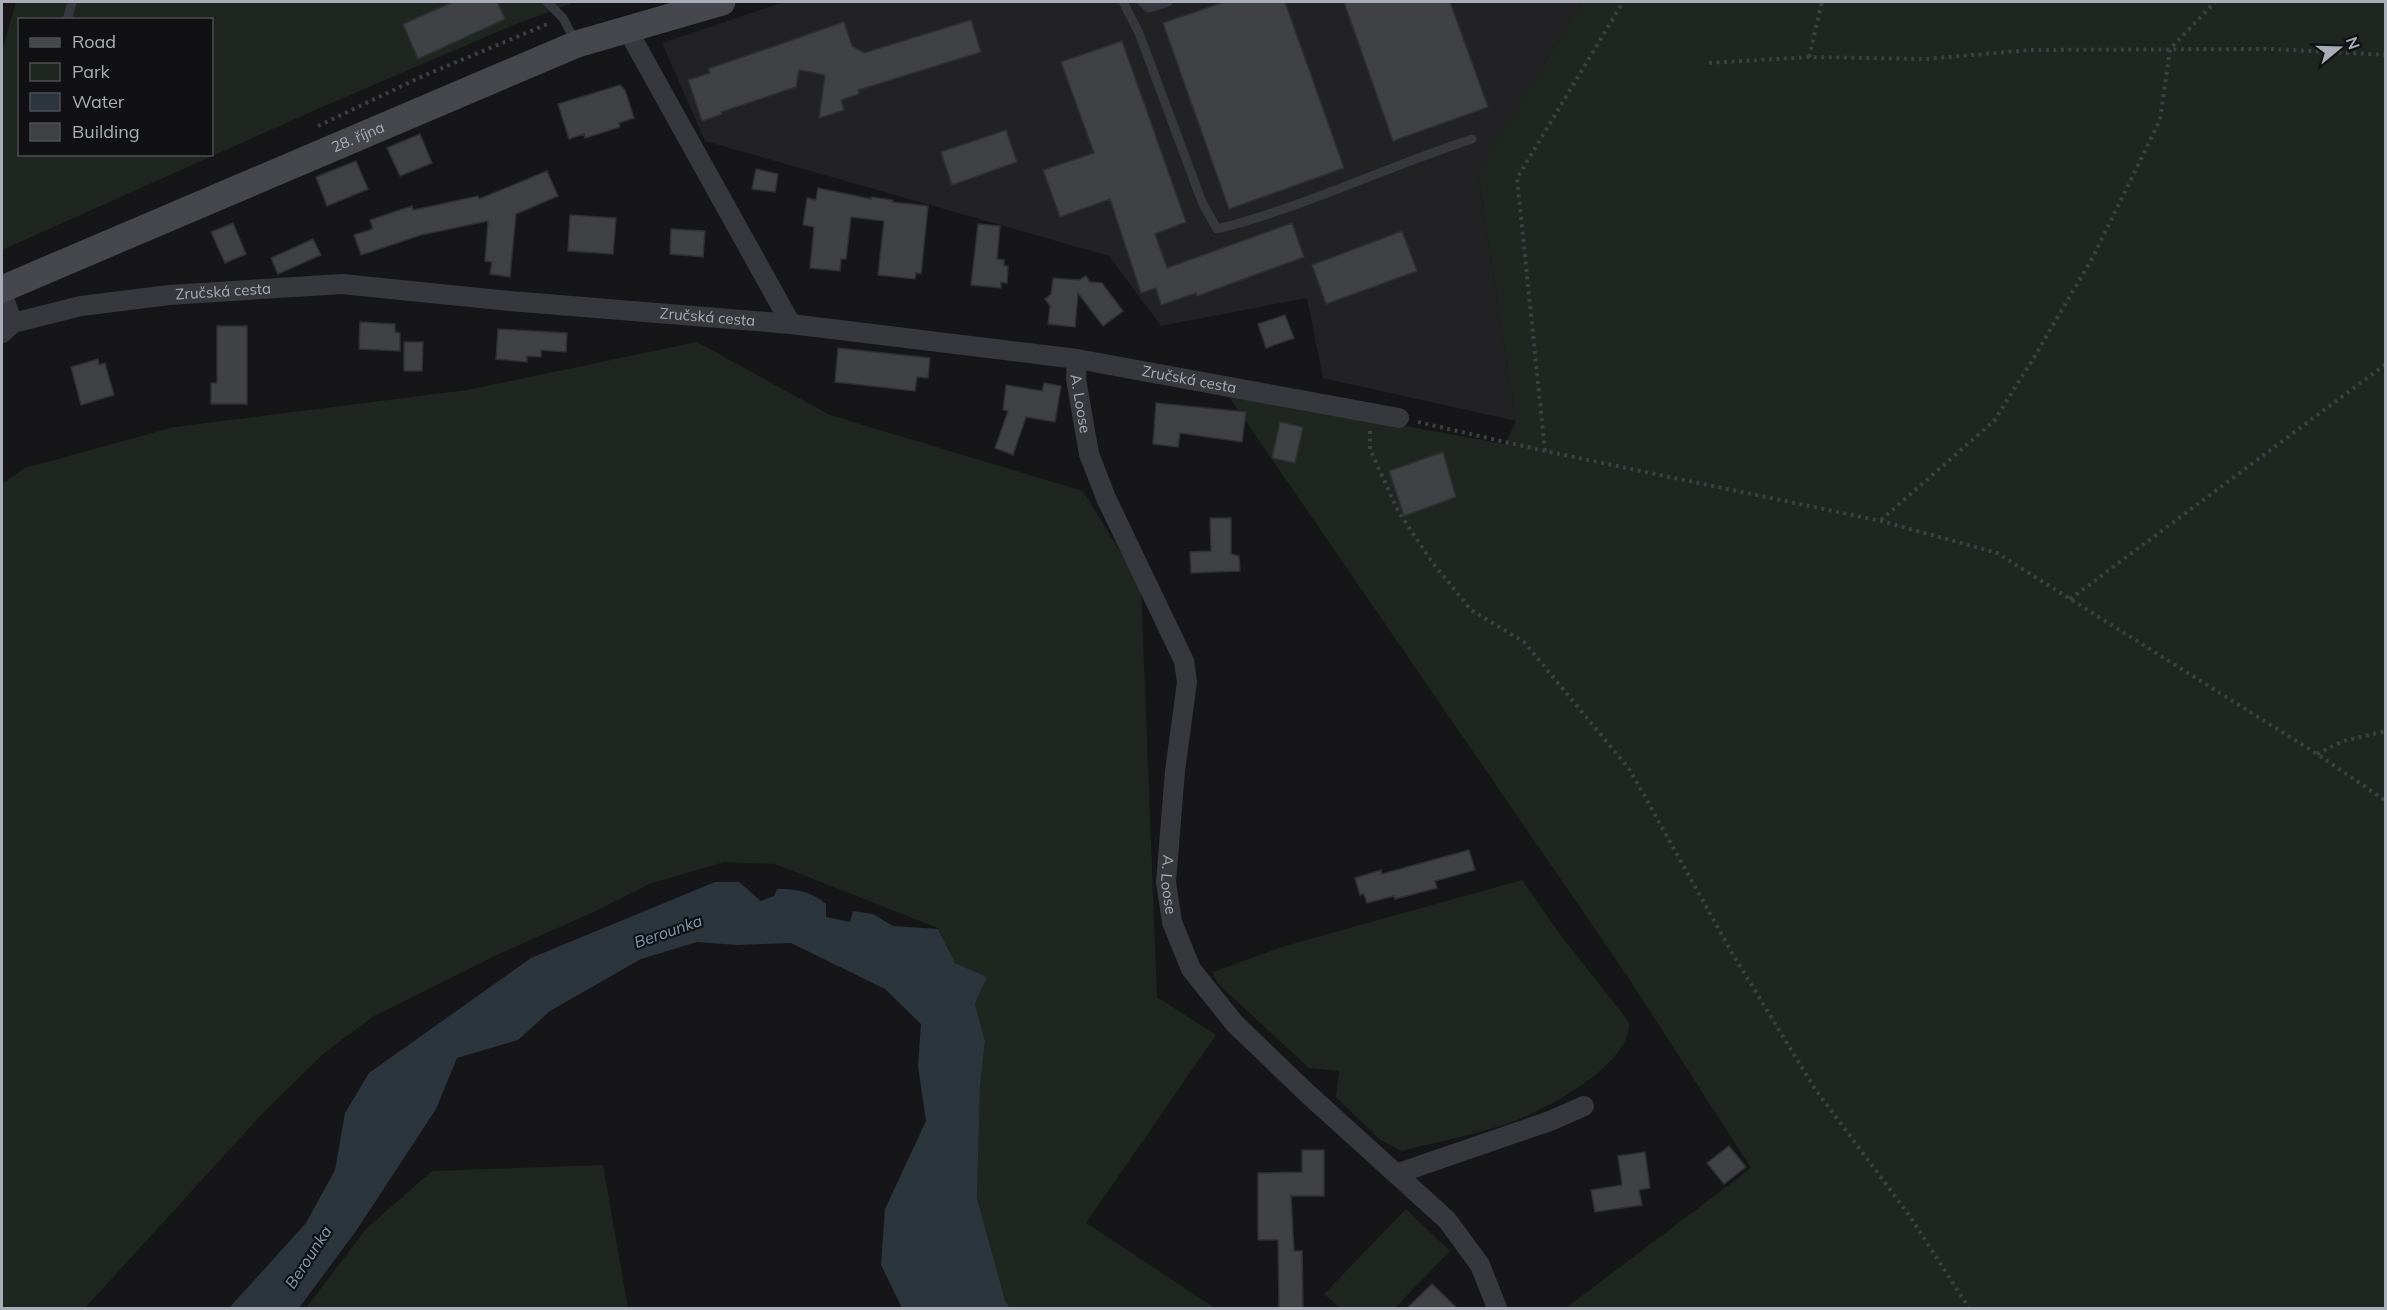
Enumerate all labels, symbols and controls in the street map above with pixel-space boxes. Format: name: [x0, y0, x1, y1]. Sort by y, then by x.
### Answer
legend: [18, 18, 213, 156]
north arrow: [2309, 18, 2369, 78]
text: Road: [72, 30, 116, 53]
text: N: [2342, 34, 2365, 52]
text: Park: [72, 60, 111, 83]
text: Water: [72, 90, 125, 113]
street label: 28. října: [328, 117, 387, 157]
text: Building: [72, 120, 140, 143]
street label: Zručská cesta: [175, 279, 272, 304]
street label: Zručská cesta: [659, 303, 756, 330]
street label: Zručská cesta: [1141, 361, 1238, 397]
street label: A. Loose: [1066, 373, 1095, 434]
street label: A. Loose: [1157, 854, 1181, 915]
water label: Berounka: [631, 910, 705, 952]
water label: Berounka: [280, 1222, 336, 1292]

